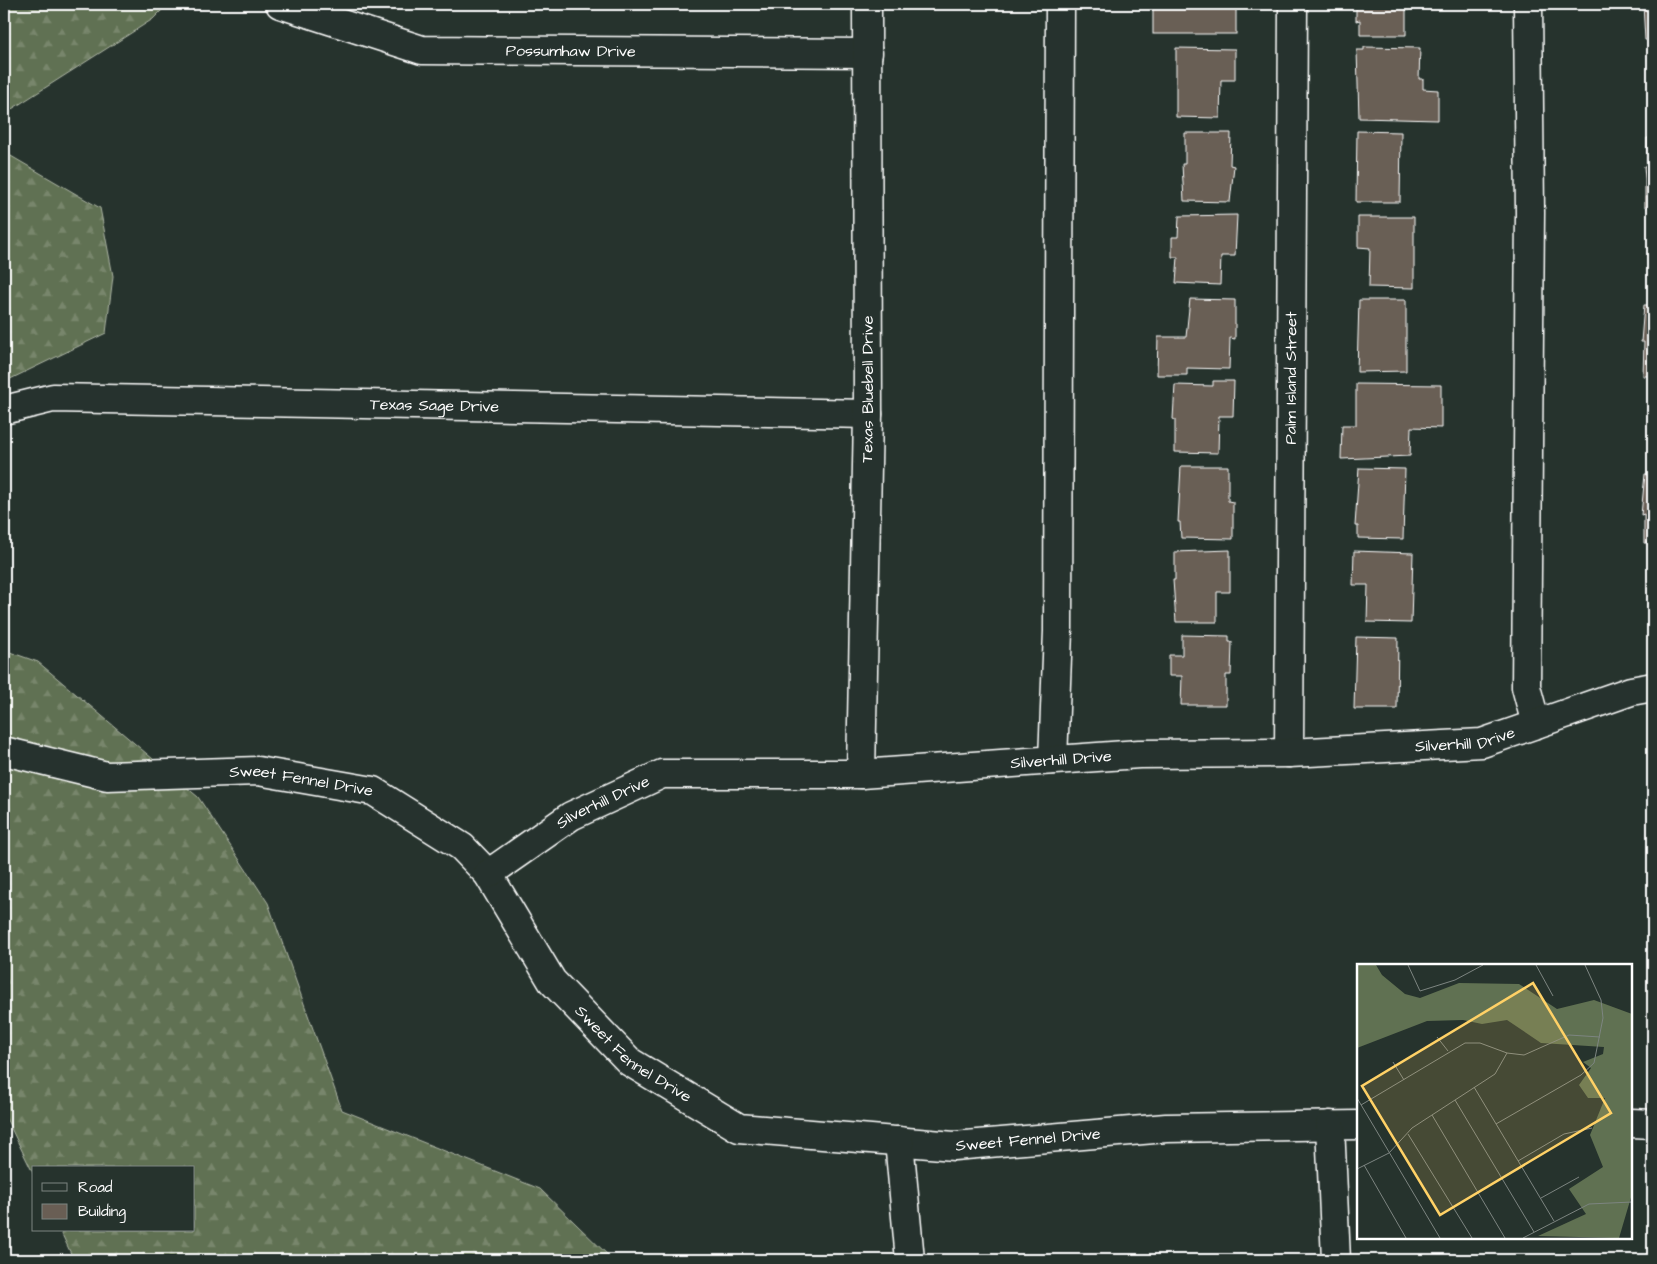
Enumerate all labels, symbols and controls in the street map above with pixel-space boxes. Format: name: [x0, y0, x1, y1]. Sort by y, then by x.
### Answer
street label: Possumhaw Drive: [506, 40, 636, 62]
street label: Palm Island Street: [1280, 311, 1302, 444]
street label: Texas Bluebell Drive: [856, 315, 879, 463]
street label: Texas Sage Drive: [370, 393, 500, 418]
street label: Silverhill Drive: [1414, 721, 1518, 757]
street label: Silverhill Drive: [1010, 745, 1113, 774]
street label: Sweet Fennel Drive: [229, 760, 375, 802]
street label: Silverhill Drive: [552, 770, 653, 834]
inset map: [1357, 964, 1632, 1239]
street label: Sweet Fennel Drive: [570, 1000, 696, 1108]
street label: Sweet Fennel Drive: [955, 1123, 1102, 1157]
legend: [32, 1166, 195, 1232]
text: Road: [78, 1177, 113, 1198]
text: Building: [78, 1201, 126, 1223]

